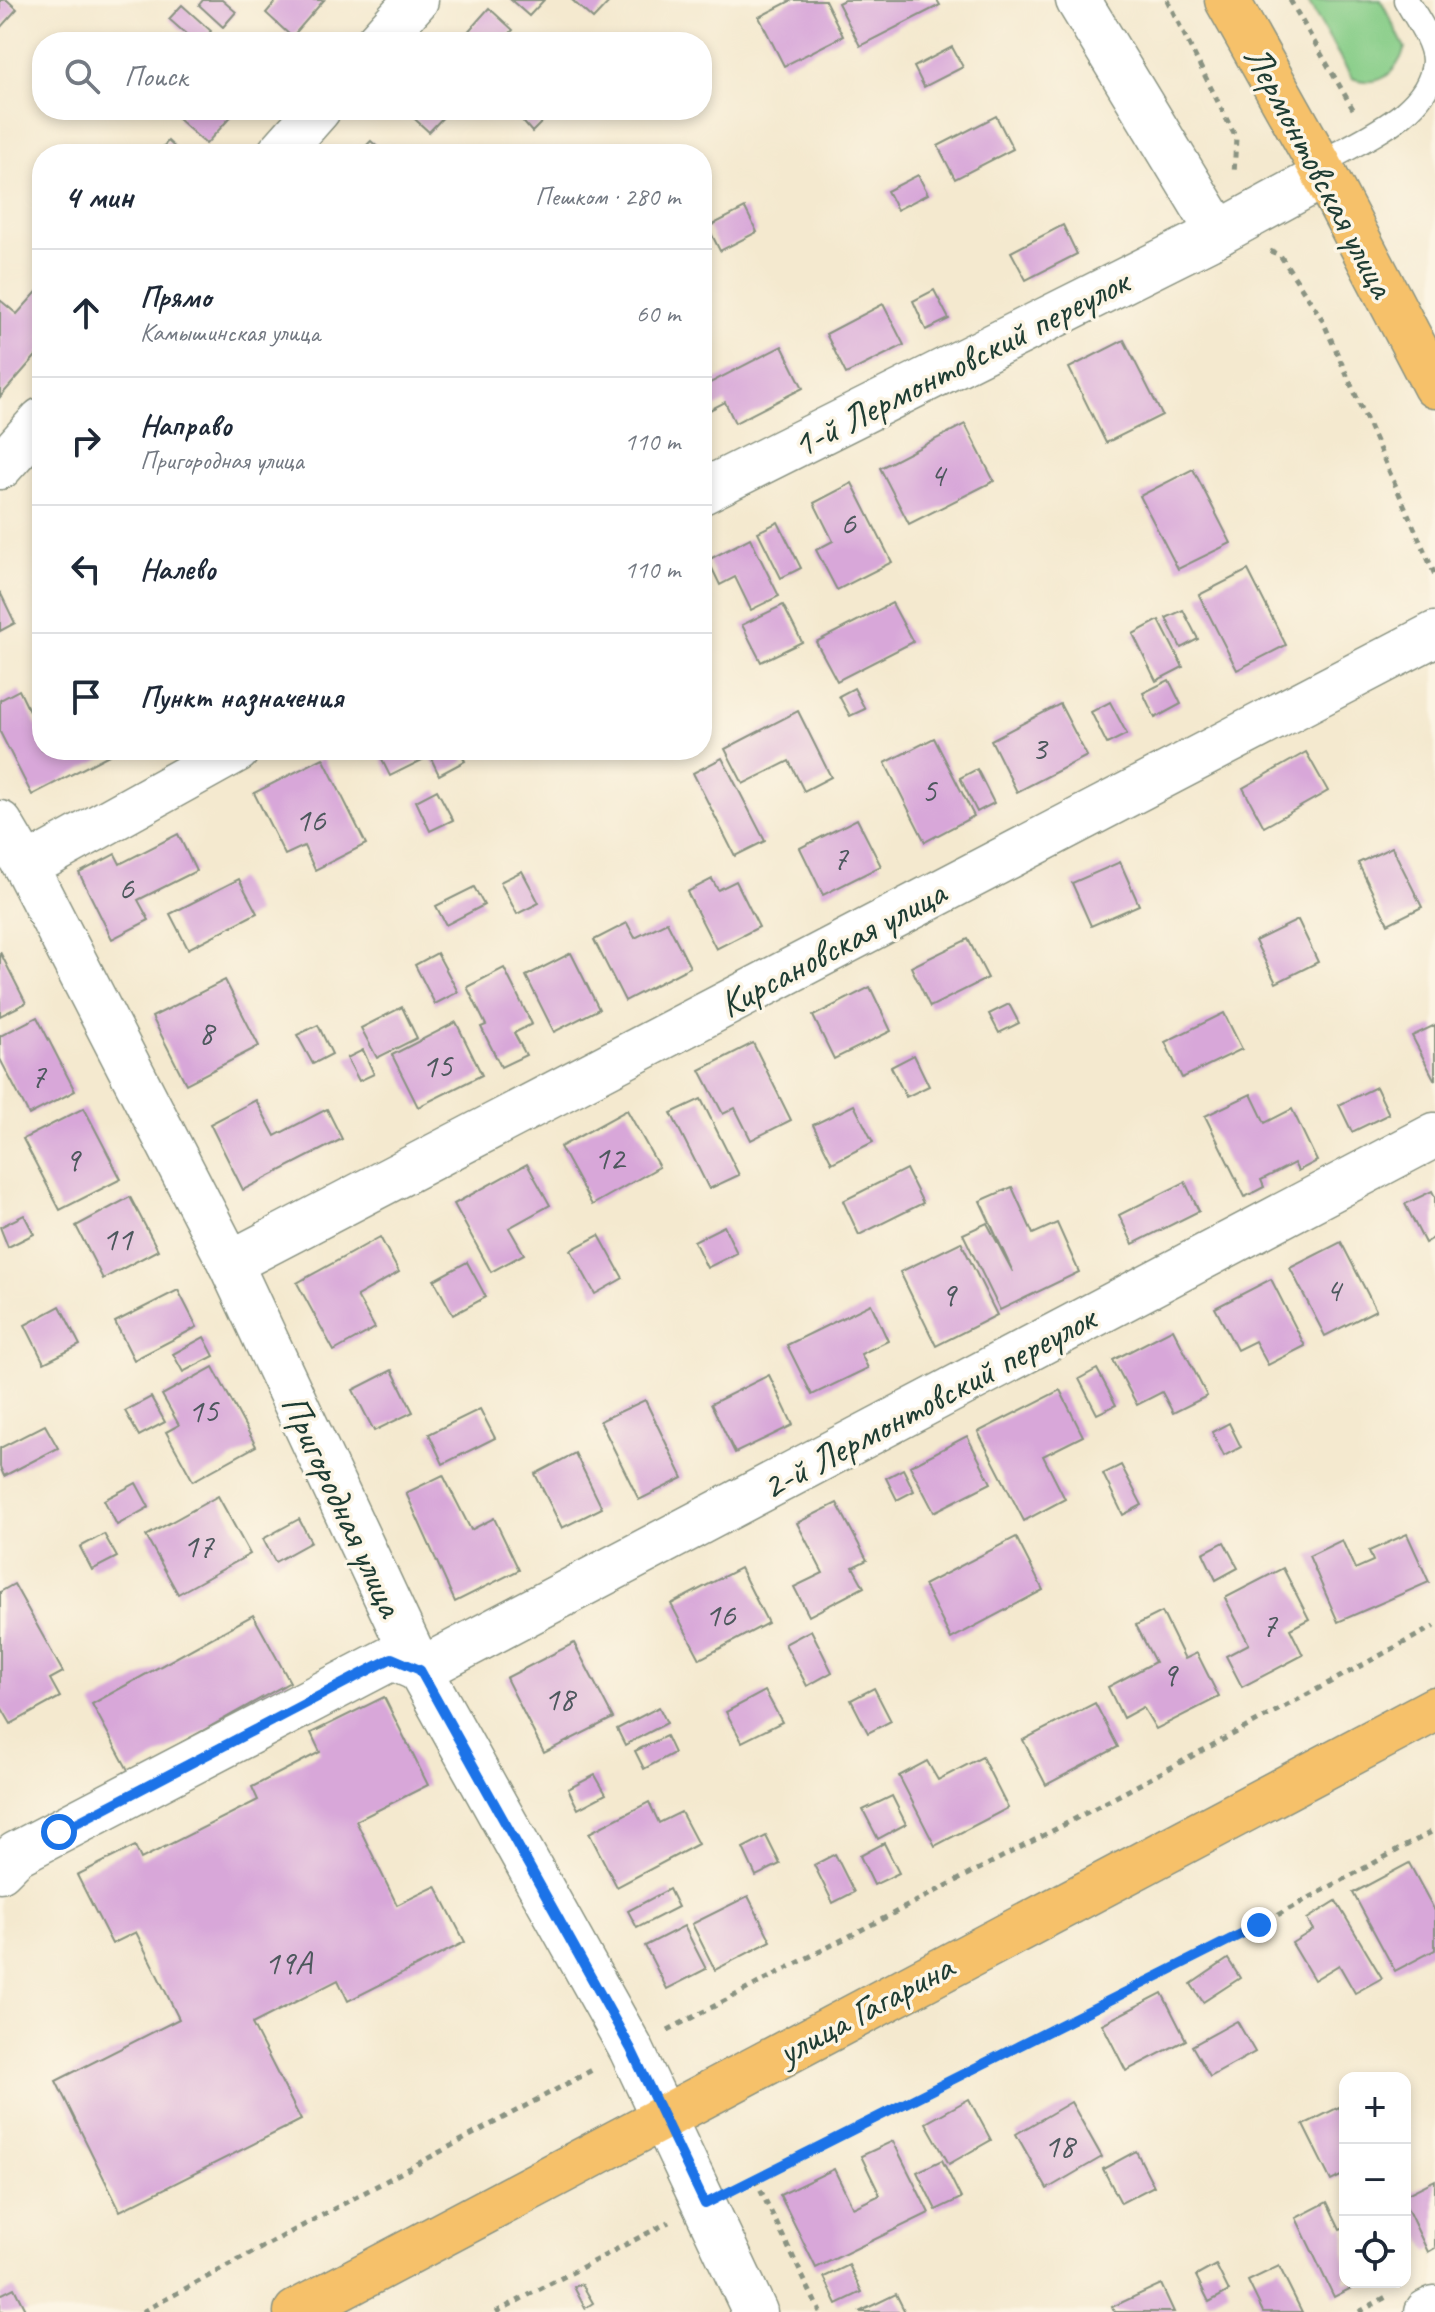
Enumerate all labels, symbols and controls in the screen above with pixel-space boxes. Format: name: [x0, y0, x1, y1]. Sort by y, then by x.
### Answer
search box: [32, 32, 712, 120]
street label: Лермонтовская улица: [1233, 37, 1407, 308]
icon: search: [60, 54, 104, 98]
text: Поиск: [124, 57, 187, 95]
text: 4 мин: [64, 175, 133, 218]
text: Пешком · 280 m: [535, 180, 680, 213]
street label: 1-й Лермонтовский переулок: [784, 256, 1140, 469]
text: Прямо: [140, 278, 211, 316]
icon: ahead: [64, 291, 108, 335]
text: 60 m: [636, 297, 680, 330]
text: Камышинская улица: [140, 316, 320, 349]
text: Направо: [140, 406, 232, 444]
icon: right: [64, 419, 108, 463]
text: 110 m: [624, 425, 680, 458]
text: Пригородная улица: [140, 444, 304, 477]
house number: 4: [929, 453, 948, 496]
house number: 6: [840, 501, 857, 544]
icon: left: [64, 547, 108, 591]
text: Налево: [140, 550, 216, 588]
text: 110 m: [624, 553, 680, 586]
icon: arrive: [64, 675, 108, 719]
text: Пункт назначения: [140, 678, 343, 716]
house number: 3: [1031, 727, 1049, 770]
house number: 5: [921, 769, 938, 812]
house number: 16: [295, 798, 327, 841]
house number: 7: [832, 836, 849, 879]
house number: 6: [118, 866, 135, 909]
street label: Кирсановская улица: [711, 868, 956, 1028]
house number: 8: [198, 1011, 217, 1054]
house number: 15: [422, 1044, 454, 1087]
house number: 7: [30, 1054, 47, 1097]
house number: 12: [594, 1136, 627, 1179]
house number: 9: [64, 1138, 82, 1181]
house number: 11: [102, 1217, 134, 1260]
house number: 4: [1325, 1268, 1344, 1311]
house number: 9: [940, 1273, 958, 1316]
street label: 2-й Лермонтовский переулок: [753, 1293, 1107, 1510]
street label: Пригородная улица: [271, 1387, 416, 1626]
house number: 15: [188, 1389, 220, 1432]
house number: 17: [183, 1524, 215, 1567]
house number: 16: [705, 1593, 737, 1636]
house number: 7: [1261, 1603, 1278, 1646]
house number: 9: [1161, 1653, 1179, 1696]
house number: 18: [544, 1677, 578, 1720]
route start: [41, 1814, 77, 1850]
route end: [1241, 1907, 1277, 1943]
house number: 19А: [264, 1941, 314, 1984]
street label: улица Гагарина: [767, 1942, 963, 2076]
map controls: [1339, 2072, 1411, 2288]
button: +: [1339, 2072, 1411, 2144]
house number: 18: [1044, 2124, 1078, 2167]
button: −: [1339, 2144, 1411, 2216]
button: locate: [1339, 2216, 1411, 2288]

